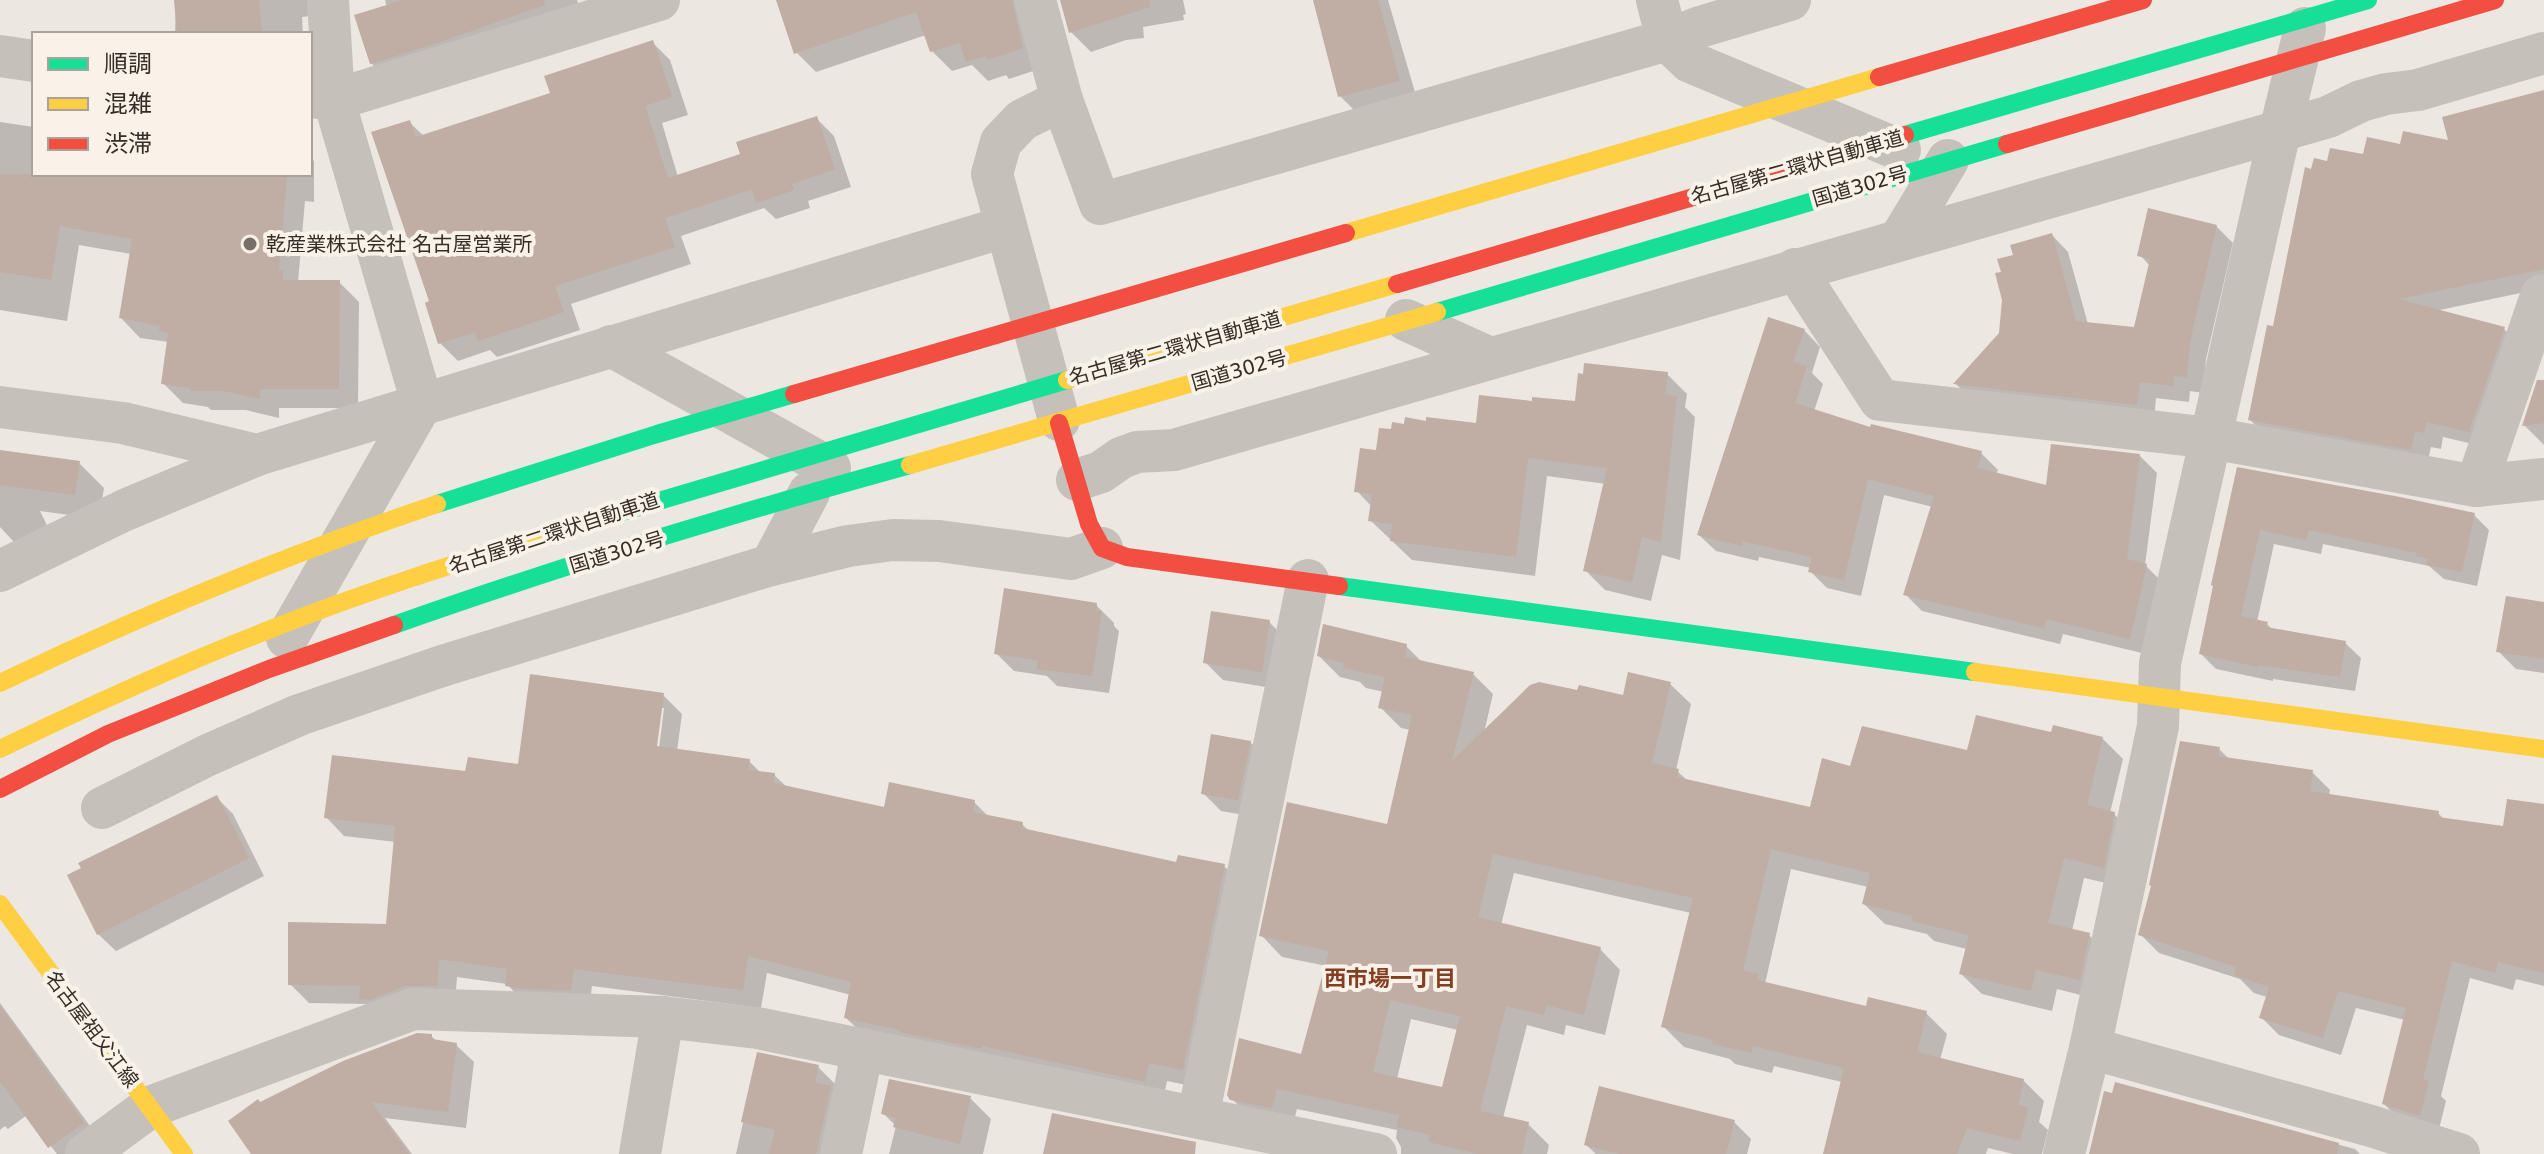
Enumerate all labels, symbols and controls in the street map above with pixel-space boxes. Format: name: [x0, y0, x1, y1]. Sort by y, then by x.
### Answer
legend: [32, 32, 312, 176]
text: 順調: [104, 50, 152, 78]
text: 混雑: [104, 90, 152, 118]
street label: 名古屋第二環状自動車道: [1688, 125, 1906, 209]
text: 渋滞: [104, 130, 152, 158]
street label: 国道302号: [1810, 161, 1910, 211]
place label: 乾産業株式会社 名古屋営業所: [266, 232, 532, 256]
marker: 乾産業株式会社 名古屋営業所: [241, 235, 259, 253]
street label: 名古屋第二環状自動車道: [1066, 306, 1284, 390]
street label: 国道302号: [1189, 345, 1289, 395]
street label: 名古屋第二環状自動車道: [446, 488, 662, 578]
street label: 国道302号: [567, 526, 667, 578]
street label: 名古屋祖父江線: [40, 966, 144, 1092]
district label: 西市場一丁目: [1324, 966, 1456, 991]

